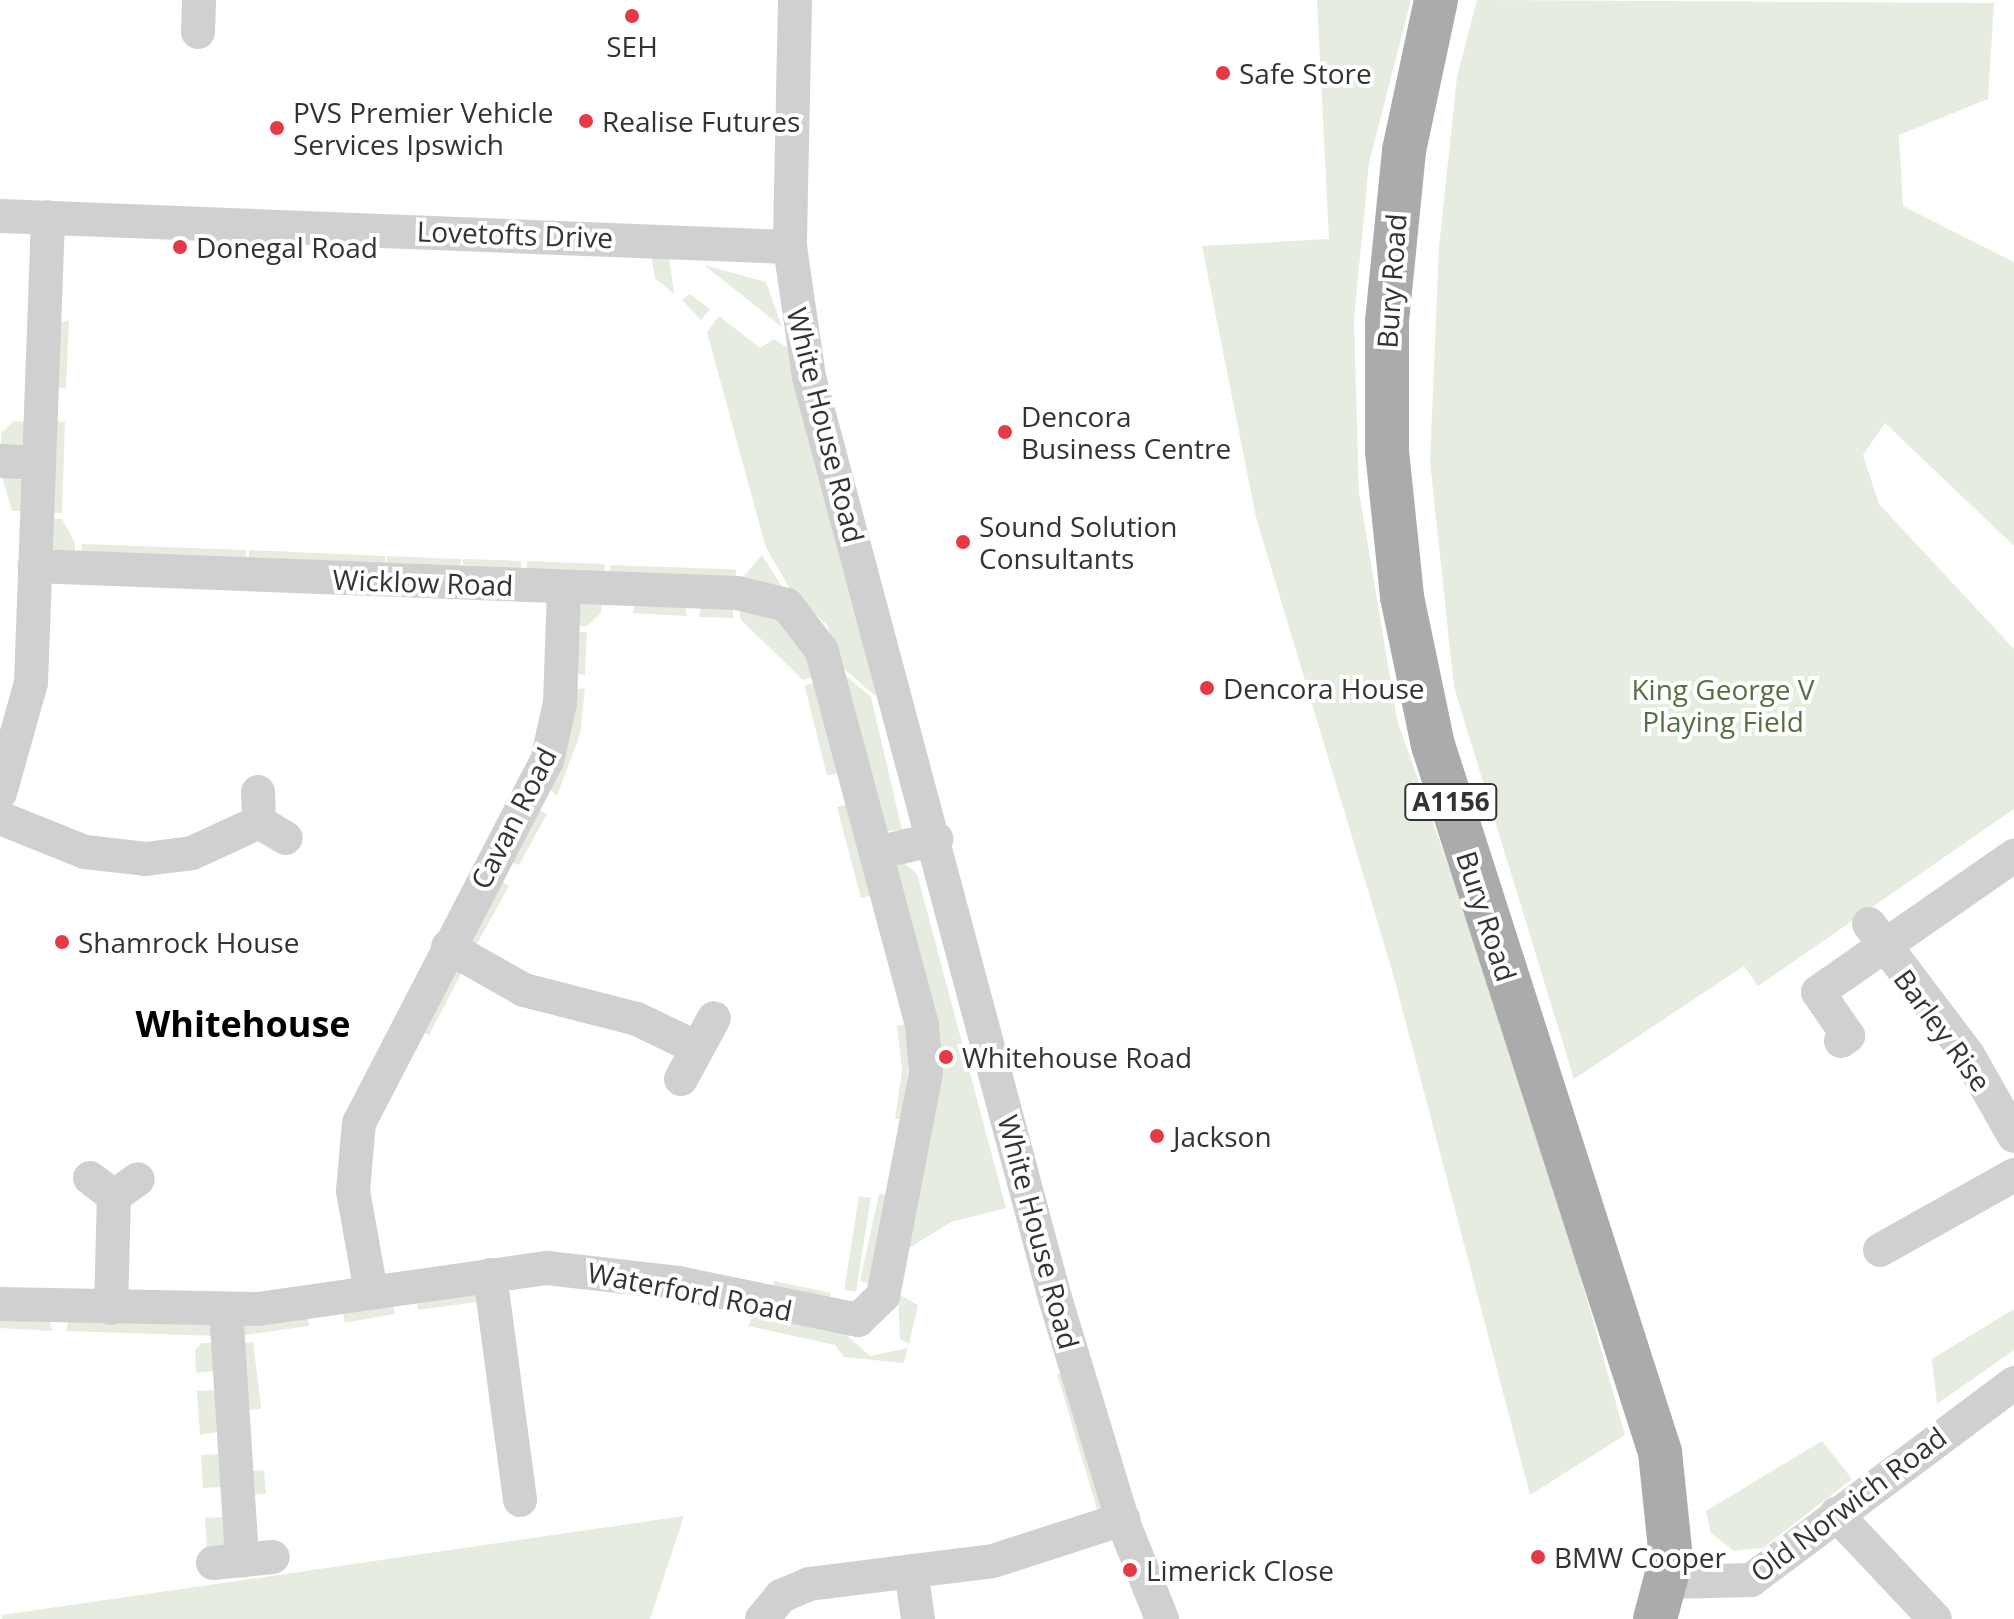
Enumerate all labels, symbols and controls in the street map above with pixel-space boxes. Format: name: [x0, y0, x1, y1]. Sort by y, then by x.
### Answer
marker: SEH: [623, 7, 641, 25]
place label: SEH: [606, 29, 658, 63]
place label: Safe Store: [1239, 56, 1372, 90]
marker: Safe Store: [1214, 64, 1232, 82]
place label: PVS Premier Vehicle Services Ipswich: [293, 95, 553, 161]
place label: Realise Futures: [602, 104, 800, 138]
marker: Realise Futures: [577, 112, 595, 130]
marker: PVS Premier Vehicle Services Ipswich: [268, 119, 286, 137]
street label: Bury Road: [1370, 213, 1412, 349]
street label: Lovetofts Drive: [416, 214, 614, 254]
place label: Donegal Road: [196, 230, 378, 264]
marker: Donegal Road: [171, 238, 189, 256]
street label: White House Road: [781, 304, 871, 546]
place label: Dencora Business Centre: [1021, 399, 1231, 465]
marker: Dencora Business Centre: [996, 423, 1014, 441]
place label: Sound Solution Consultants: [979, 509, 1177, 575]
marker: Sound Solution Consultants: [954, 533, 972, 551]
street label: Wicklow Road: [332, 562, 514, 602]
place label: Dencora House: [1223, 671, 1424, 705]
park label: King George V Playing Field: [1631, 672, 1815, 738]
marker: Dencora House: [1198, 679, 1216, 697]
street label: Cavan Road: [463, 742, 563, 894]
road number: A1156: [1403, 780, 1499, 824]
street label: Bury Road: [1450, 847, 1524, 985]
place label: Shamrock House: [78, 925, 299, 959]
marker: Shamrock House: [53, 933, 71, 951]
street label: Barley Rise: [1888, 962, 1998, 1098]
district label: Whitehouse: [135, 1002, 351, 1046]
place label: Whitehouse Road: [962, 1040, 1192, 1074]
marker: Whitehouse Road: [937, 1048, 955, 1066]
street label: White House Road: [992, 1111, 1086, 1353]
place label: Jackson: [1173, 1119, 1272, 1153]
marker: Jackson: [1148, 1127, 1166, 1145]
street label: Waterford Road: [585, 1255, 795, 1327]
street label: Old Norwich Road: [1744, 1420, 1952, 1588]
place label: BMW Cooper: [1554, 1540, 1726, 1574]
marker: BMW Cooper: [1529, 1548, 1547, 1566]
place label: Limerick Close: [1146, 1553, 1334, 1587]
marker: Limerick Close: [1121, 1561, 1139, 1579]

